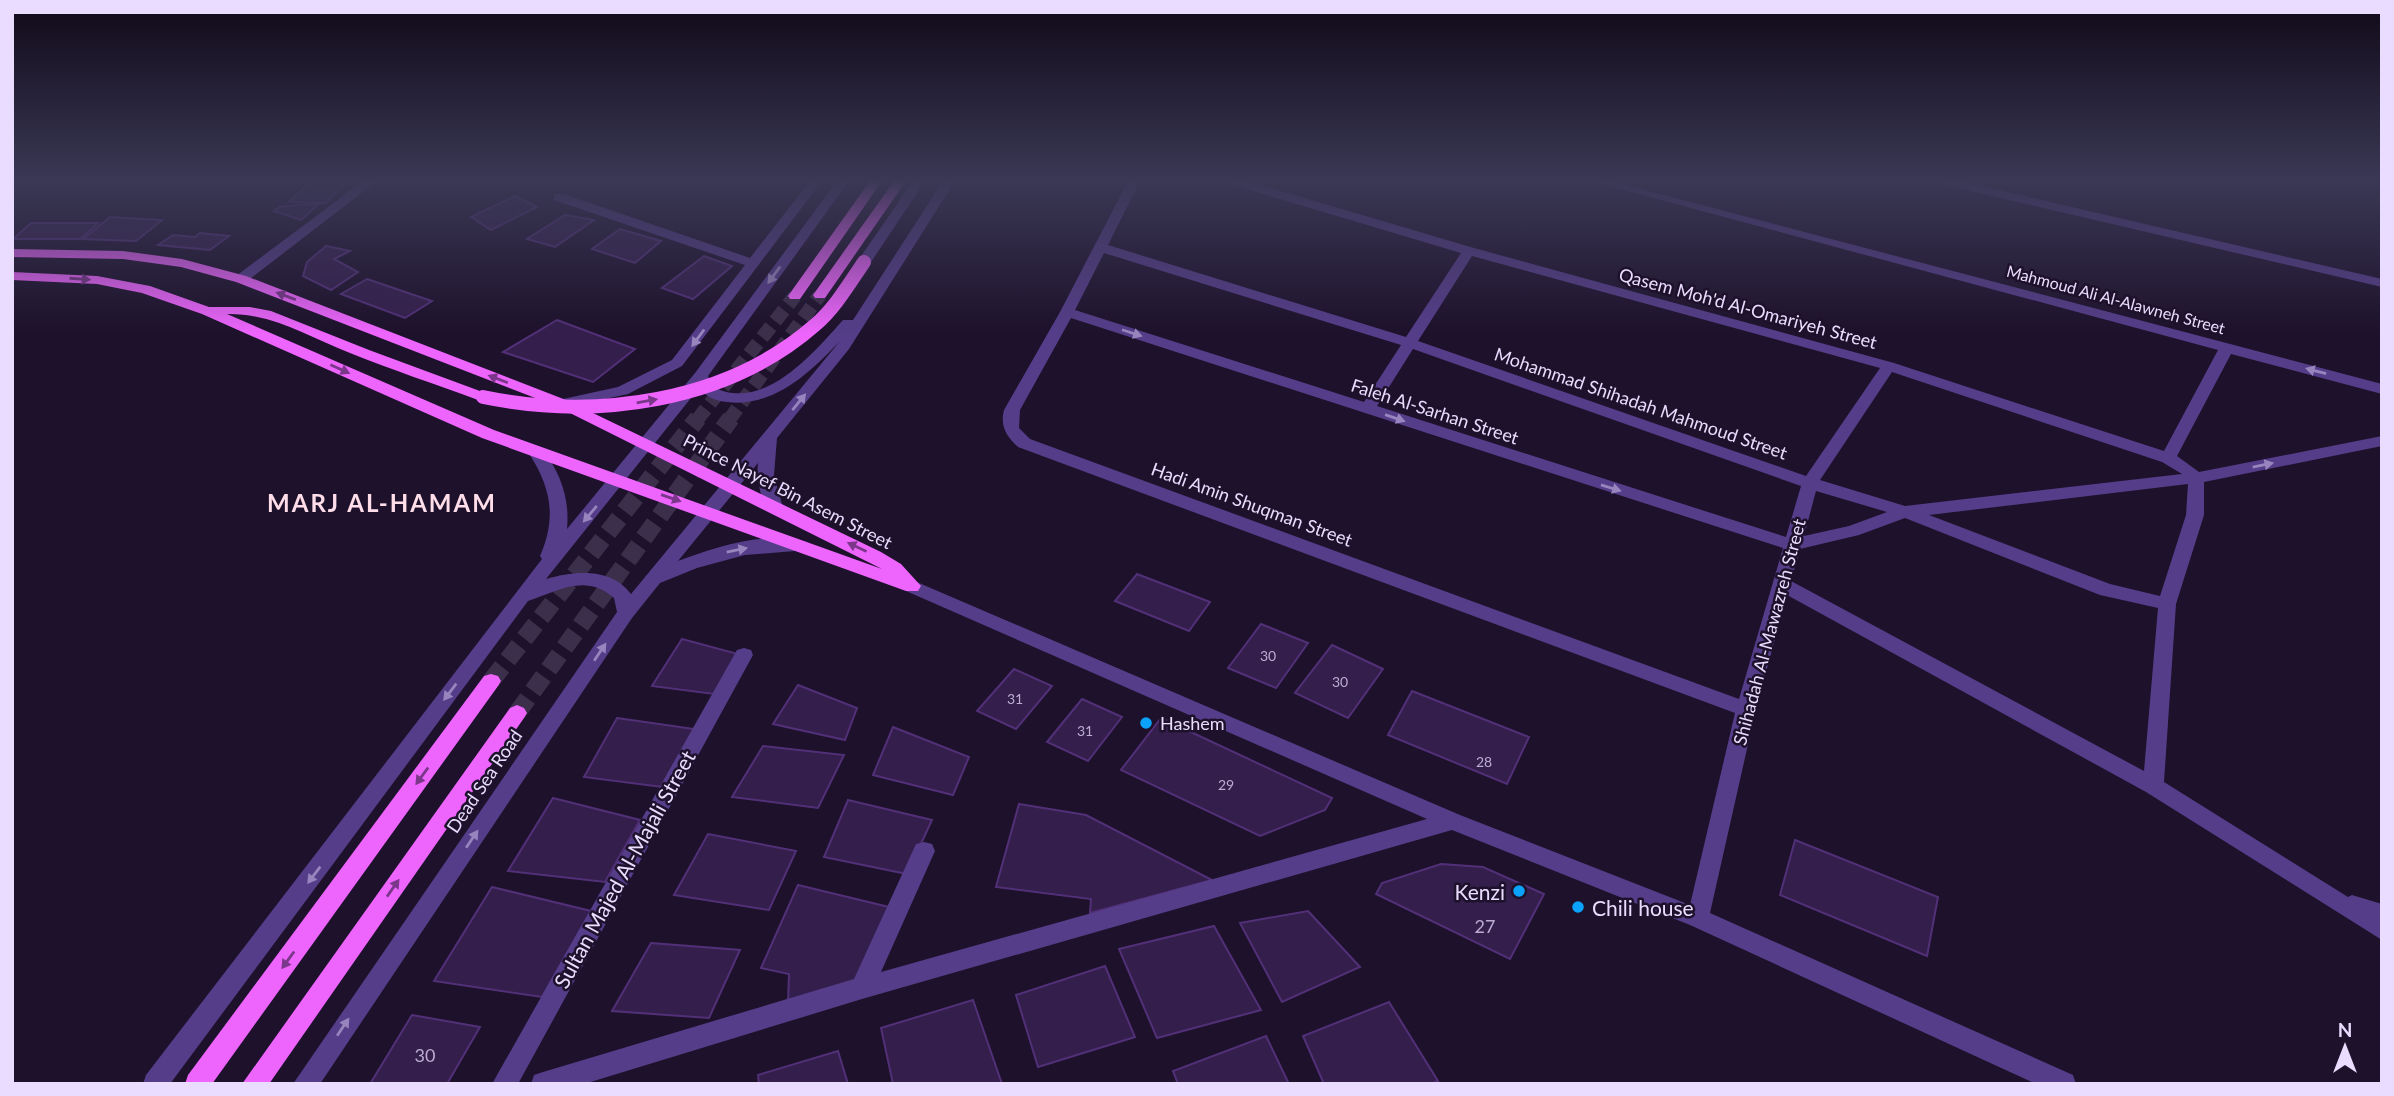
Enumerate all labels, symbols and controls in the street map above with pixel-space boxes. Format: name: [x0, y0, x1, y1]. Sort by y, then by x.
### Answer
street label: Mahmoud Ali Al-Alawneh Street: [2005, 261, 2227, 337]
street label: Qasem Moh'd Al-Omariyeh Street: [1617, 263, 1880, 353]
one-way arrow: [767, 266, 781, 284]
one-way arrow: [70, 274, 92, 285]
one-way arrow: [275, 291, 296, 302]
one-way arrow: [1122, 328, 1143, 339]
one-way arrow: [691, 329, 705, 347]
street label: Mohammad Shihadah Mahmoud Street: [1492, 342, 1791, 464]
one-way arrow: [330, 363, 350, 375]
one-way arrow: [2305, 365, 2326, 375]
one-way arrow: [487, 373, 508, 384]
street label: Faleh Al-Sarhan Street: [1348, 374, 1522, 449]
one-way arrow: [791, 394, 806, 411]
one-way arrow: [636, 395, 658, 406]
one-way arrow: [1384, 413, 1405, 424]
street label: Prince Nayef Bin Asem Street: [680, 429, 897, 554]
street label: Hadi Amin Shuqman Street: [1148, 457, 1356, 551]
one-way arrow: [2252, 459, 2274, 470]
one-way arrow: [1601, 483, 1622, 494]
district label: MARJ AL-HAMAM: [267, 488, 497, 517]
one-way arrow: [660, 493, 681, 504]
one-way arrow: [583, 505, 598, 522]
street label: Shihadah Al-Mawazreh Street: [1728, 516, 1810, 748]
one-way arrow: [847, 541, 867, 553]
one-way arrow: [726, 544, 748, 555]
one-way arrow: [593, 642, 606, 661]
house number: 30: [1260, 647, 1276, 664]
house number: 30: [1332, 673, 1348, 690]
one-way arrow: [442, 683, 457, 701]
house number: 31: [1007, 690, 1023, 707]
place label: Hashem: [1160, 712, 1225, 734]
marker: Hashem: [1138, 715, 1154, 731]
house number: 31: [1077, 722, 1093, 739]
street label: Dead Sea Road: [441, 725, 527, 837]
street label: Sultan Majed Al-Majali Street: [548, 745, 700, 992]
house number: 28: [1476, 753, 1492, 770]
one-way arrow: [415, 767, 429, 785]
house number: 29: [1218, 776, 1234, 793]
one-way arrow: [465, 830, 478, 849]
one-way arrow: [307, 866, 321, 884]
one-way arrow: [385, 879, 399, 897]
place label: Kenzi: [1455, 879, 1505, 904]
marker: Kenzi: [1511, 883, 1527, 899]
place label: Chili house: [1592, 895, 1694, 920]
marker: Chili house: [1570, 899, 1586, 915]
house number: 27: [1475, 915, 1495, 937]
one-way arrow: [281, 951, 295, 969]
north arrow: [2310, 1012, 2380, 1082]
one-way arrow: [336, 1018, 350, 1036]
text: N: [2338, 1018, 2352, 1041]
house number: 30: [415, 1044, 435, 1066]

